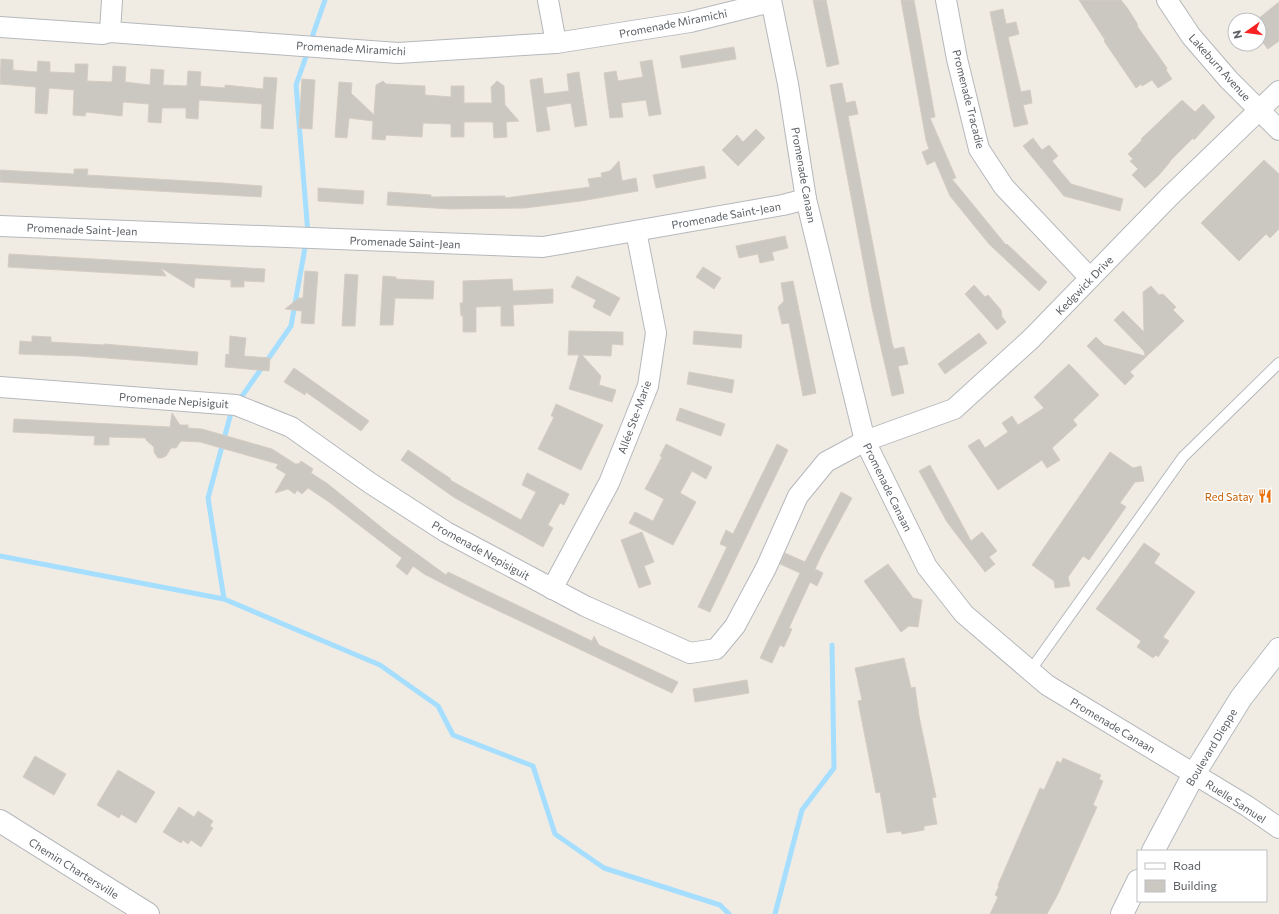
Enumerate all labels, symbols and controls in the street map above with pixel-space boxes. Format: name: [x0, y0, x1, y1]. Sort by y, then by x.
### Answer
street label: Promenade Miramichi: [618, 6, 728, 40]
north arrow: [1227, 12, 1267, 52]
text: N: [1230, 29, 1244, 40]
street label: Lakeburn Avenue: [1186, 31, 1254, 103]
street label: Promenade Miramichi: [296, 39, 406, 57]
street label: Promenade Tracadie: [950, 48, 988, 150]
street label: Promenade Canaan: [789, 126, 819, 224]
street label: Promenade Saint-Jean: [670, 199, 782, 232]
street label: Promenade Saint-Jean: [26, 221, 138, 238]
street label: Promenade Saint-Jean: [349, 234, 461, 251]
street label: Kedgwick Drive: [1053, 253, 1115, 317]
street label: Allée Ste-Marie: [615, 378, 653, 456]
street label: Promenade Nepisiguit: [119, 390, 230, 410]
street label: Promenade Canaan: [861, 441, 915, 533]
restaurant icon: Red Satay: [1257, 488, 1273, 504]
place label: Red Satay: [1205, 490, 1254, 503]
street label: Promenade Nepisiguit: [430, 518, 533, 583]
street label: Promenade Canaan: [1068, 694, 1158, 756]
street label: Boulevard Dieppe: [1183, 706, 1239, 788]
street label: Ruelle Samuel: [1203, 777, 1269, 825]
street label: Chemin Chartersville: [27, 835, 122, 901]
legend: [1137, 850, 1267, 902]
text: Road: [1173, 858, 1201, 872]
text: Building: [1173, 878, 1217, 892]

